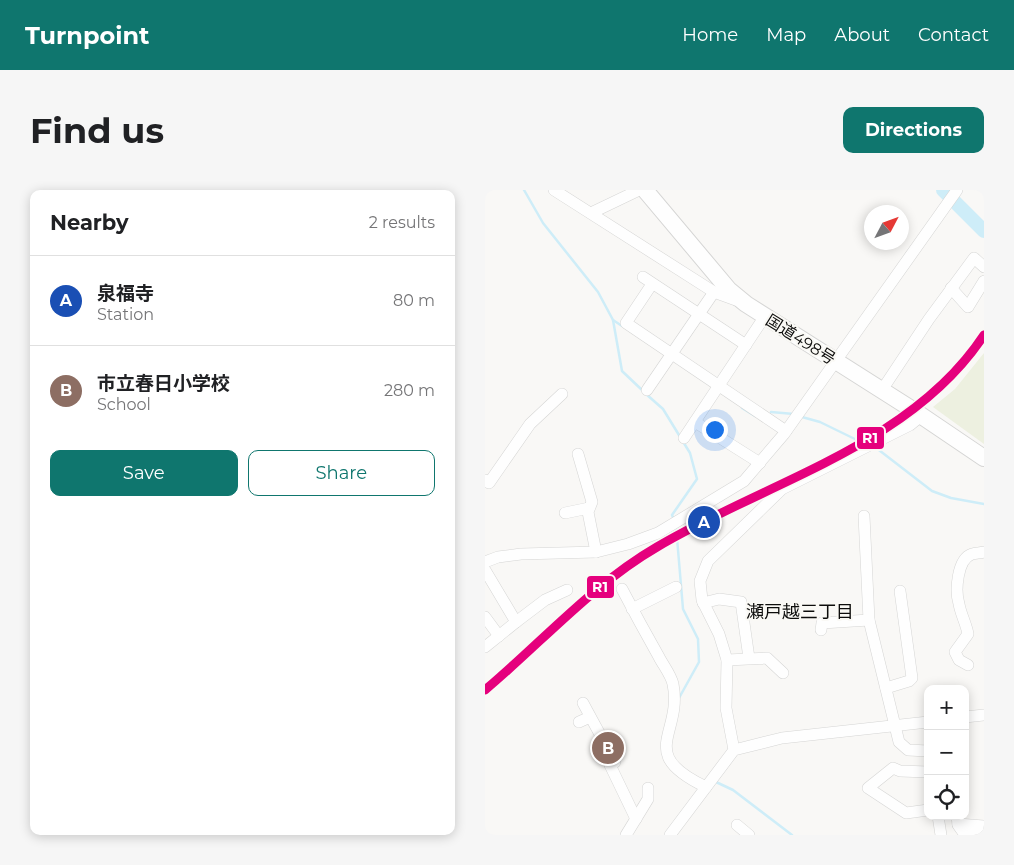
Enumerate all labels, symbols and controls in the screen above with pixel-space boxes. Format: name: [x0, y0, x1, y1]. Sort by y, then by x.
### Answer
text: Turnpoint: [25, 21, 149, 50]
text: Home: [682, 24, 738, 46]
text: Map: [766, 24, 806, 46]
text: About: [834, 24, 890, 46]
text: Contact: [918, 24, 989, 46]
button: Directions: [843, 107, 984, 153]
text: Find us: [30, 109, 164, 152]
north arrow: [864, 205, 909, 250]
text: Nearby: [50, 210, 129, 235]
text: 2 results: [369, 213, 435, 232]
text: 泉福寺: [97, 282, 154, 305]
text: A: [60, 291, 72, 310]
text: 80 m: [393, 291, 435, 310]
text: Station: [97, 305, 154, 324]
street label: 国道498号: [762, 311, 839, 368]
text: 市立春日小学校: [97, 372, 230, 395]
text: B: [60, 381, 72, 400]
text: 280 m: [384, 381, 435, 400]
text: School: [97, 395, 151, 414]
your location: [702, 417, 728, 443]
line badge: R1: [856, 426, 885, 450]
text: R1: [862, 429, 878, 447]
button: Save: [50, 450, 238, 496]
button: Share: [248, 450, 435, 496]
pin: A: [688, 503, 720, 541]
line badge: R1: [586, 575, 615, 599]
text: R1: [592, 578, 608, 596]
district label: 瀬戸越三丁目: [746, 601, 854, 623]
map controls: [924, 685, 969, 820]
button: +: [924, 685, 969, 730]
pin: B: [592, 729, 624, 767]
button: −: [924, 730, 969, 775]
button: locate: [924, 775, 969, 820]

